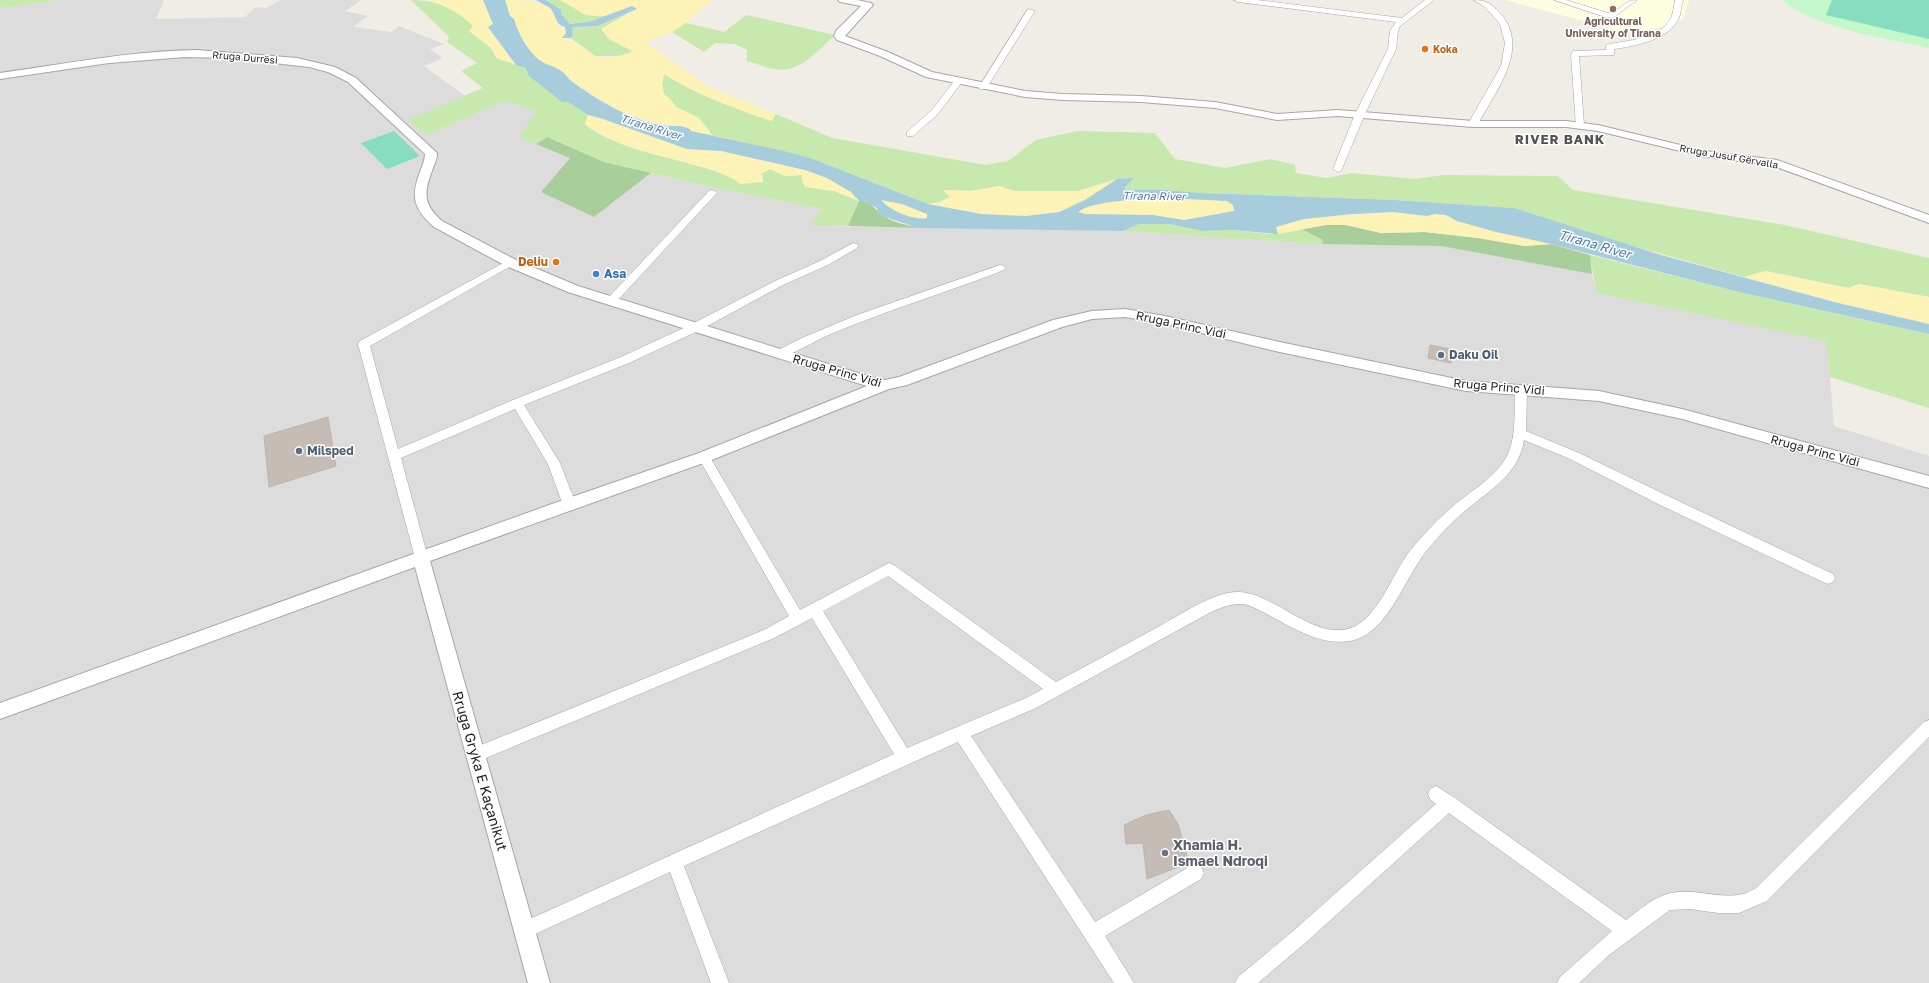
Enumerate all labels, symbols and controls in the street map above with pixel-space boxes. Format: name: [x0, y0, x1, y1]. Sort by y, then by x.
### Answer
marker: Agricultural University of Tirana: [1608, 4, 1618, 14]
place label: Agricultural University of Tirana: [1565, 15, 1661, 39]
place label: Koka: [1433, 43, 1458, 55]
marker: Koka: [1420, 44, 1430, 54]
street label: Rruga Durrësi: [212, 48, 278, 66]
water label: Tirana River: [619, 111, 685, 142]
district label: RIVER BANK: [1515, 131, 1605, 147]
street label: Rruga Jusuf Gërvalla: [1679, 141, 1779, 171]
water label: Tirana River: [1122, 188, 1187, 203]
water label: Tirana River: [1557, 226, 1635, 262]
place label: Deliu: [518, 254, 548, 269]
marker: Deliu: [551, 257, 561, 267]
place label: Asa: [604, 266, 626, 281]
marker: Asa: [591, 269, 601, 279]
street label: Rruga Princ Vidi: [1135, 308, 1228, 341]
place label: Daku Oil: [1449, 347, 1498, 362]
marker: Daku Oil: [1436, 350, 1446, 360]
street label: Rruga Princ Vidi: [791, 351, 883, 390]
street label: Rruga Princ Vidi: [1453, 375, 1545, 398]
street label: Rruga Princ Vidi: [1769, 431, 1861, 470]
place label: Milsped: [307, 443, 354, 458]
marker: Milsped: [294, 446, 304, 456]
street label: Rruga Gryka E Kaçanikut: [449, 689, 511, 853]
place label: Xhamia H. Ismael Ndroqi: [1173, 836, 1268, 869]
marker: Xhamia H. Ismael Ndroqi: [1160, 848, 1170, 858]

